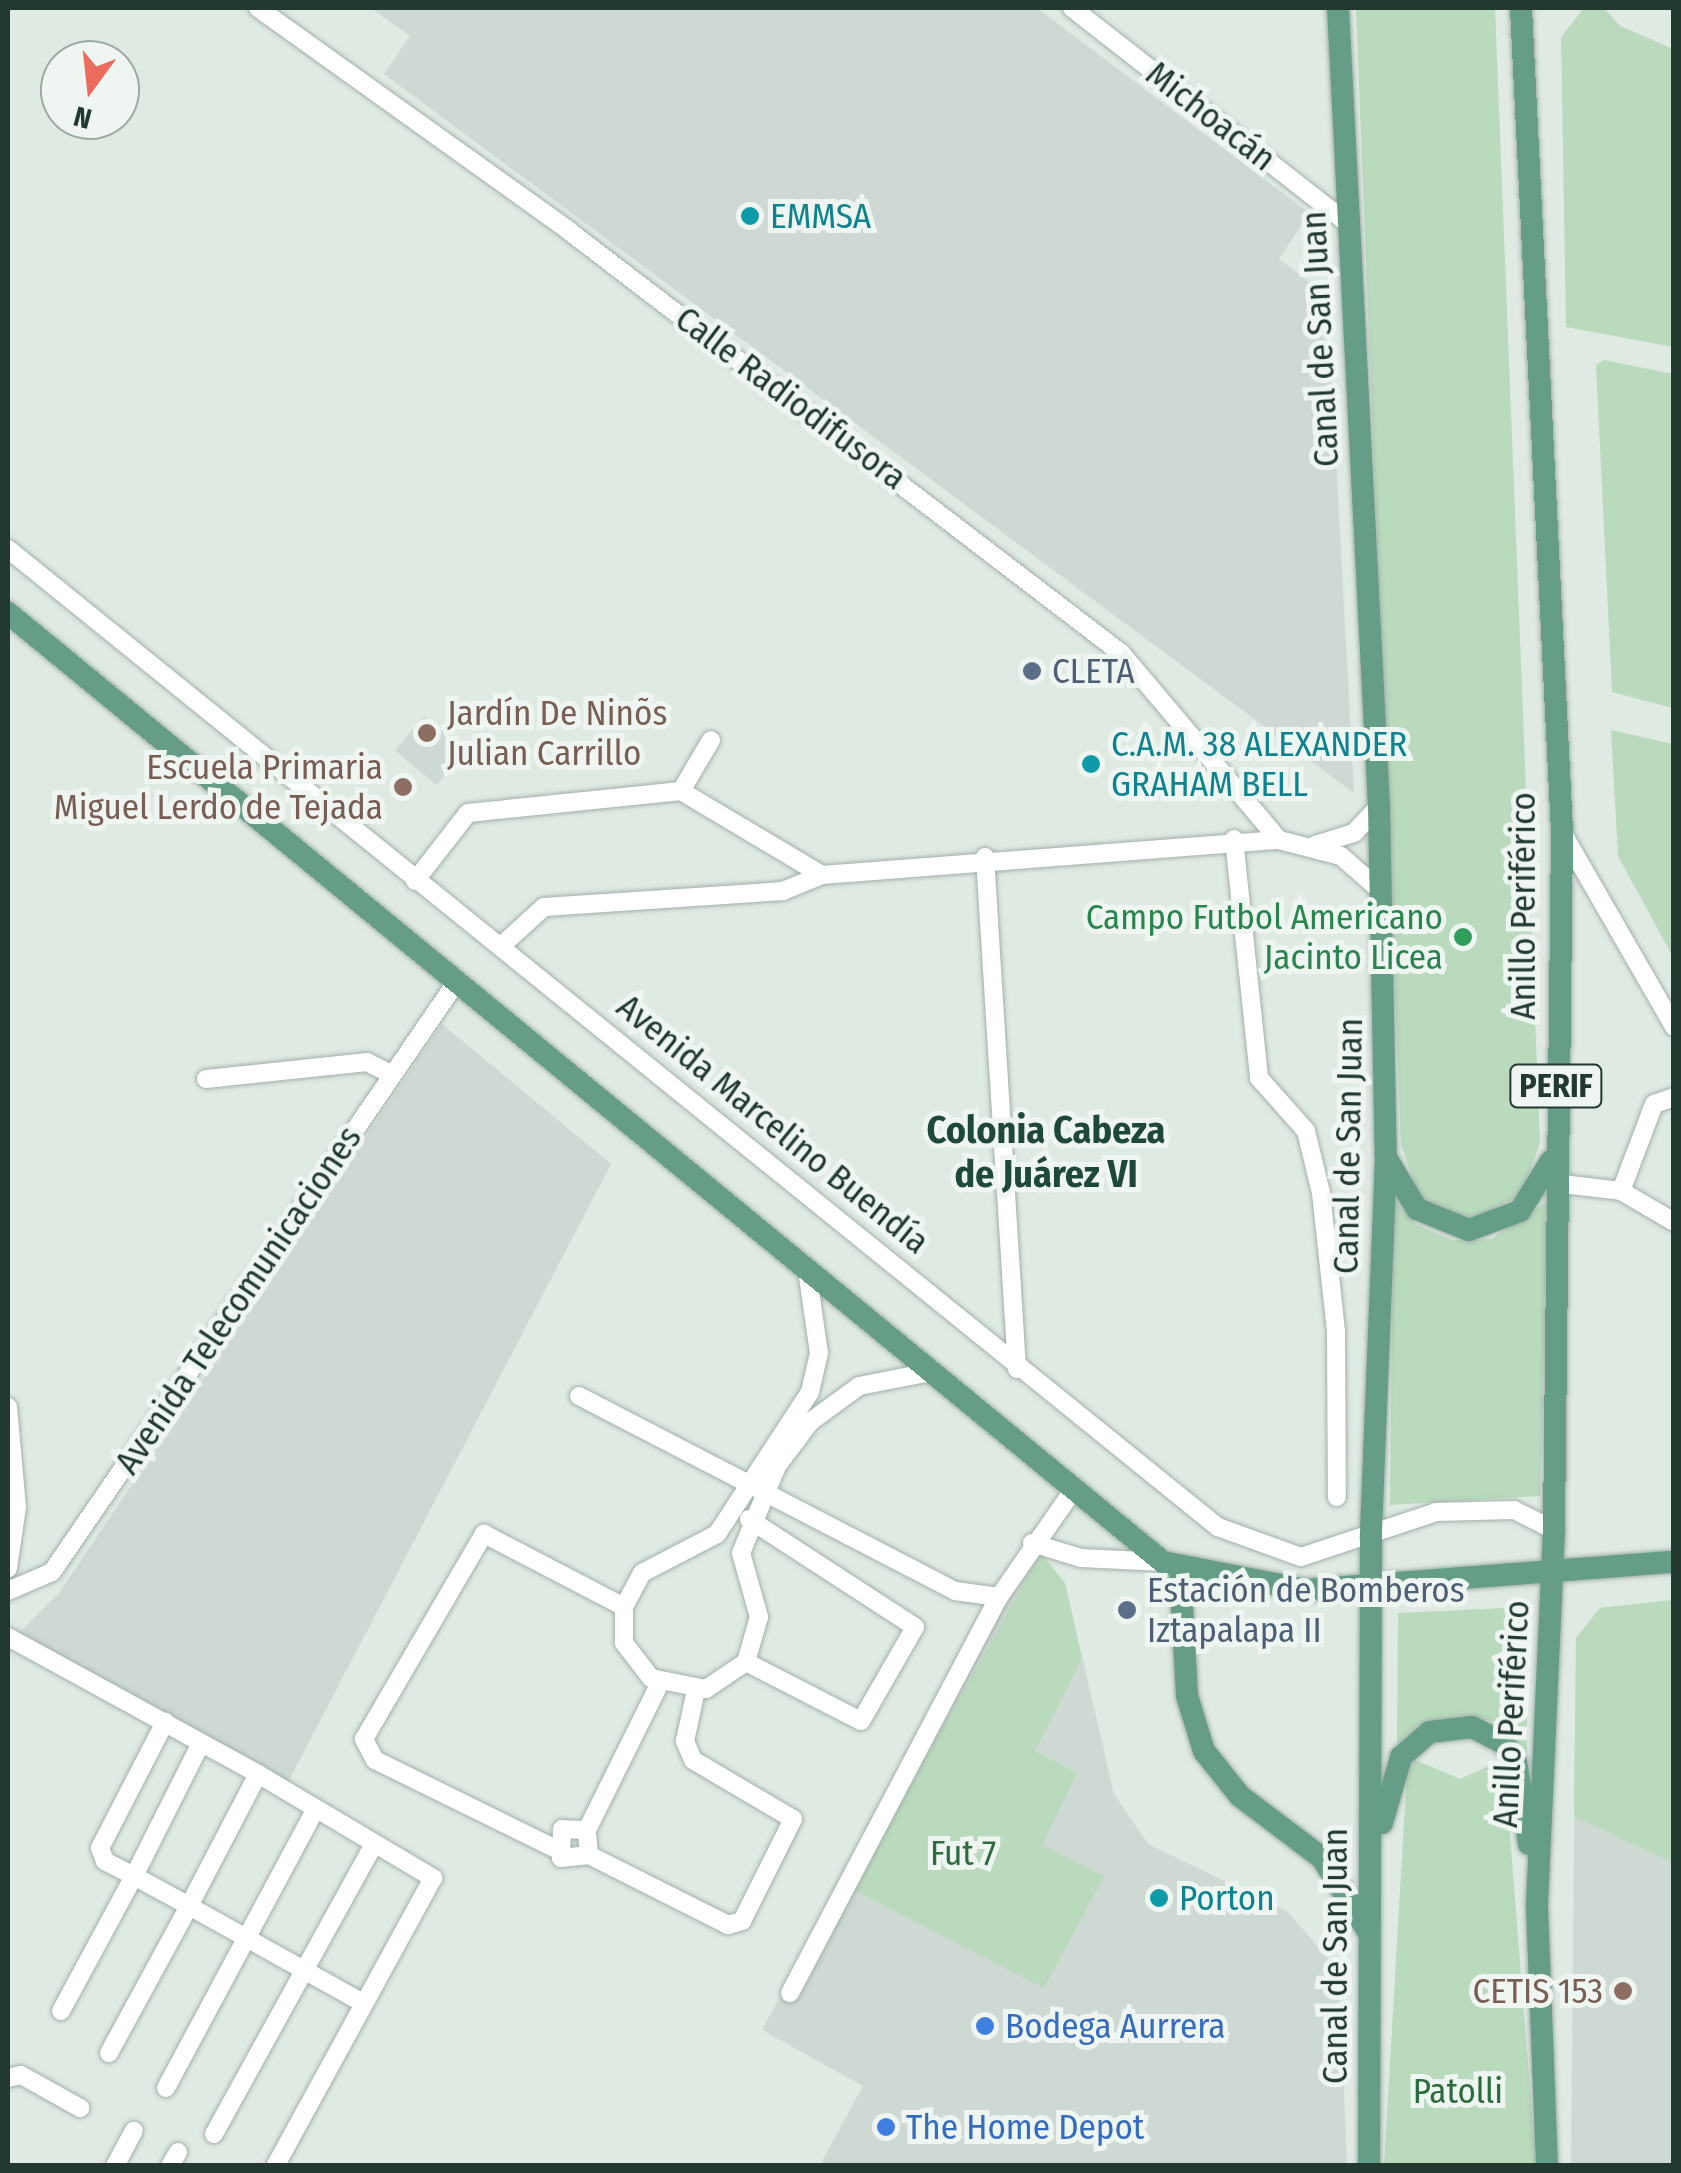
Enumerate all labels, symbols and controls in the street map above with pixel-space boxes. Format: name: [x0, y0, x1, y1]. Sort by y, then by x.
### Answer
north arrow: [40, 40, 140, 140]
street label: Michoacán: [1138, 52, 1284, 180]
text: N: [70, 99, 95, 136]
place label: EMMSA: [770, 195, 871, 237]
marker: EMMSA: [739, 205, 761, 227]
street label: Canal de San Juan: [1292, 210, 1348, 468]
street label: Calle Radiodifusora: [667, 298, 915, 498]
place label: CLETA: [1052, 650, 1135, 692]
marker: CLETA: [1021, 660, 1043, 682]
place label: Jardín De Ninõs Julian Carrillo: [447, 692, 667, 774]
marker: Jardín De Ninõs Julian Carrillo: [416, 722, 438, 744]
place label: C.A.M. 38 ALEXANDER GRAHAM BELL: [1111, 723, 1407, 805]
place label: Escuela Primaria Miguel Lerdo de Tejada: [54, 746, 383, 828]
marker: C.A.M. 38 ALEXANDER GRAHAM BELL: [1080, 753, 1102, 775]
marker: Escuela Primaria Miguel Lerdo de Tejada: [392, 776, 414, 798]
street label: Anillo Periférico: [1502, 792, 1544, 1020]
place label: Campo Futbol Americano Jacinto Licea: [1086, 896, 1443, 978]
marker: Campo Futbol Americano Jacinto Licea: [1452, 926, 1474, 948]
street label: Avenida Marcelino Buendía: [609, 985, 937, 1263]
street label: Canal de San Juan: [1325, 1018, 1371, 1274]
road number: PERIF: [1508, 1059, 1604, 1113]
district label: Colonia Cabeza de Juárez VI: [927, 1108, 1165, 1198]
street label: Avenida Telecomunicaciones: [106, 1118, 370, 1482]
place label: Estación de Bomberos Iztapalapa II: [1147, 1569, 1465, 1651]
marker: Estación de Bomberos Iztapalapa II: [1116, 1599, 1138, 1621]
street label: Anillo Periférico: [1484, 1599, 1538, 1829]
street label: Canal de San Juan: [1314, 1828, 1356, 2084]
park label: Fut 7: [930, 1832, 996, 1874]
place label: Porton: [1179, 1877, 1275, 1919]
marker: Porton: [1148, 1887, 1170, 1909]
place label: CETIS 153: [1473, 1970, 1603, 2012]
marker: CETIS 153: [1612, 1980, 1634, 2002]
place label: Bodega Aurrera: [1005, 2005, 1225, 2047]
marker: Bodega Aurrera: [974, 2015, 996, 2037]
park label: Patolli: [1413, 2070, 1503, 2112]
place label: The Home Depot: [906, 2106, 1144, 2148]
marker: The Home Depot: [875, 2116, 897, 2138]

